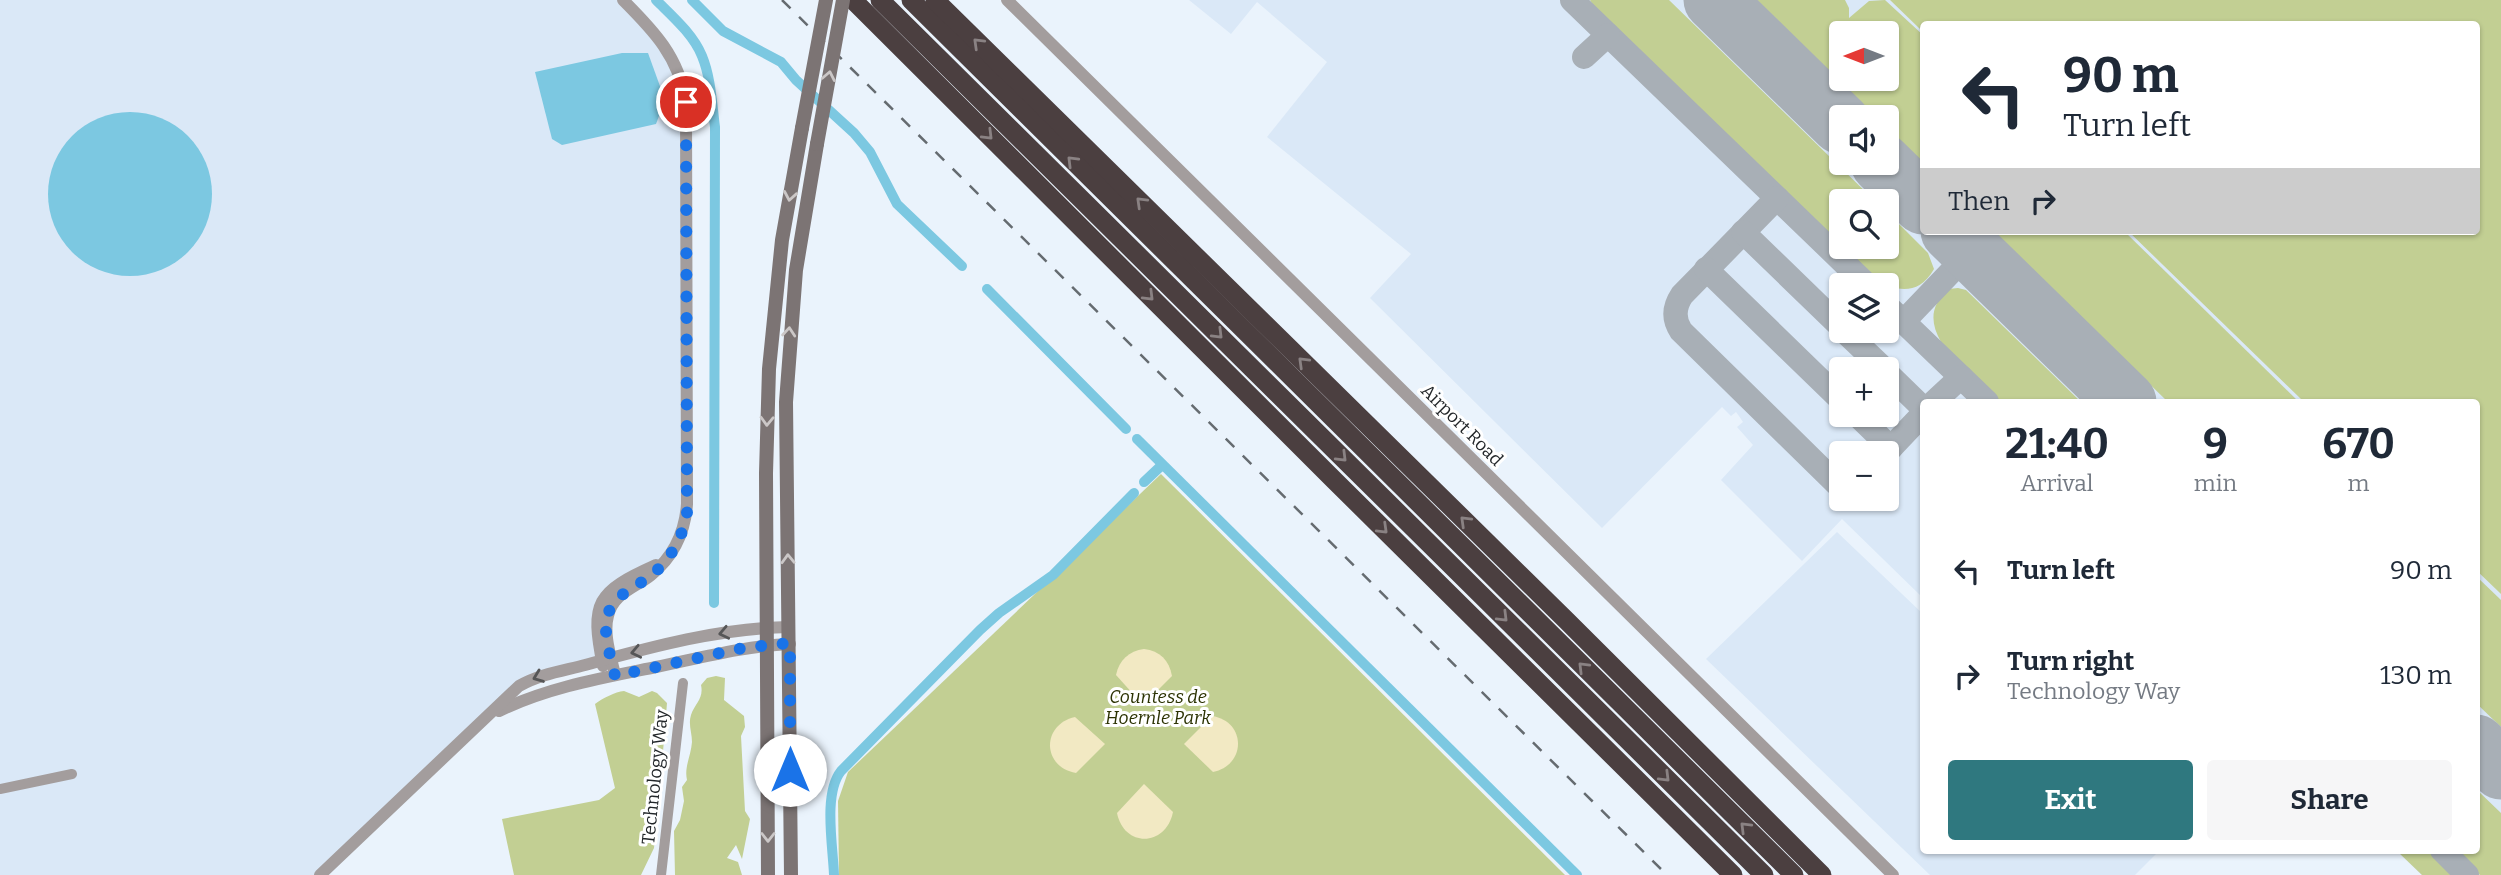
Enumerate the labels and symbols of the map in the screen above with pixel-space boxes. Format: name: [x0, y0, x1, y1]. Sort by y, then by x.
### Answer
north arrow: [1829, 21, 1899, 91]
one-way arrow: [974, 38, 987, 51]
one-way arrow: [821, 71, 836, 82]
pin: [656, 72, 716, 132]
one-way arrow: [980, 126, 993, 139]
one-way arrow: [1068, 156, 1081, 169]
one-way arrow: [783, 189, 798, 201]
one-way arrow: [1136, 198, 1149, 211]
one-way arrow: [1141, 287, 1154, 300]
one-way arrow: [781, 326, 796, 337]
one-way arrow: [1210, 326, 1223, 339]
one-way arrow: [1298, 357, 1311, 370]
street label: Airport Road: [1416, 379, 1508, 471]
one-way arrow: [760, 416, 775, 427]
one-way arrow: [1333, 448, 1346, 461]
one-way arrow: [1461, 516, 1474, 529]
one-way arrow: [1375, 521, 1388, 534]
one-way arrow: [781, 553, 796, 564]
one-way arrow: [1495, 609, 1508, 622]
one-way arrow: [718, 625, 730, 640]
one-way arrow: [630, 643, 642, 658]
one-way arrow: [1579, 663, 1592, 676]
one-way arrow: [533, 669, 545, 683]
park label: Countess de Hoernle Park: [1105, 686, 1211, 729]
street label: Technology Way: [637, 708, 673, 846]
position arrow: [753, 733, 827, 807]
one-way arrow: [1656, 769, 1669, 782]
one-way arrow: [1741, 823, 1753, 835]
one-way arrow: [760, 833, 776, 843]

